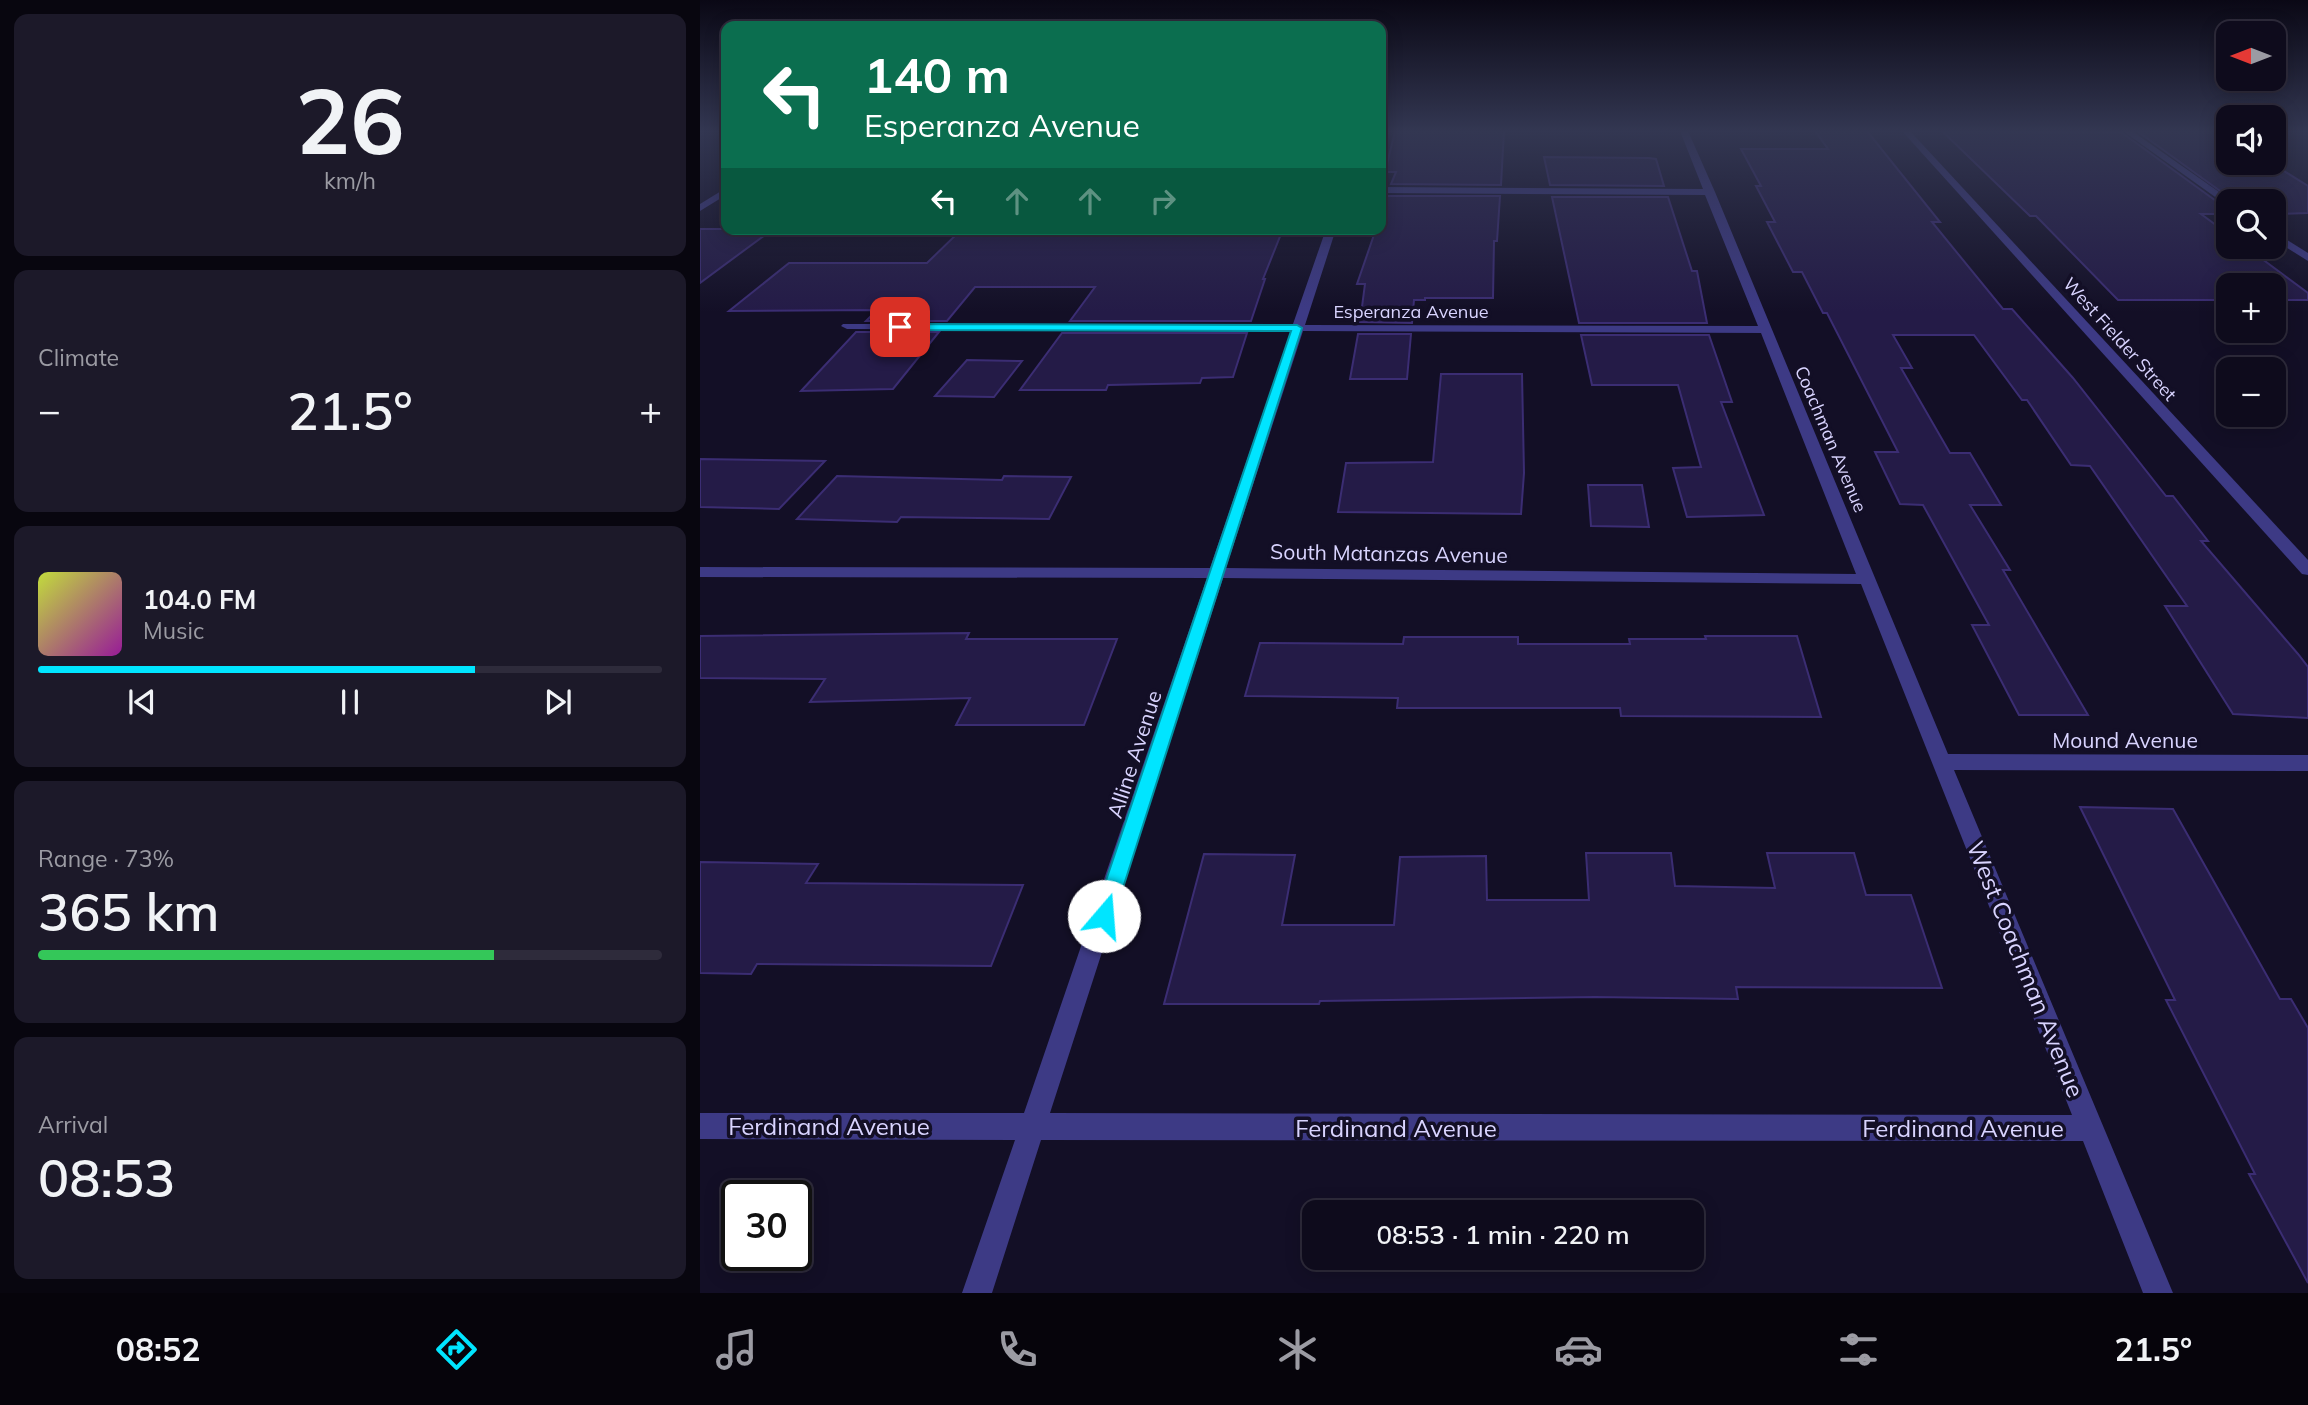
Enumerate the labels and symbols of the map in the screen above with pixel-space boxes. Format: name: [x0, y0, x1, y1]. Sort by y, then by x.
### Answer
north arrow: [2216, 21, 2286, 91]
street label: West Fielder Street: [2058, 272, 2182, 406]
pin: [870, 297, 930, 357]
street label: Esperanza Avenue: [1333, 300, 1489, 323]
street label: Coachman Avenue: [1790, 362, 1872, 516]
street label: South Matanzas Avenue: [1270, 538, 1508, 568]
street label: Alline Avenue: [1101, 687, 1167, 821]
street label: Mound Avenue: [2052, 727, 2198, 753]
street label: West Coachman Avenue: [1961, 836, 2091, 1102]
position arrow: [1067, 879, 1141, 953]
street label: Ferdinand Avenue: [728, 1111, 930, 1141]
street label: Ferdinand Avenue: [1295, 1113, 1497, 1143]
street label: Ferdinand Avenue: [1862, 1113, 2064, 1143]
speed limit sign: 30: [721, 1180, 812, 1271]

